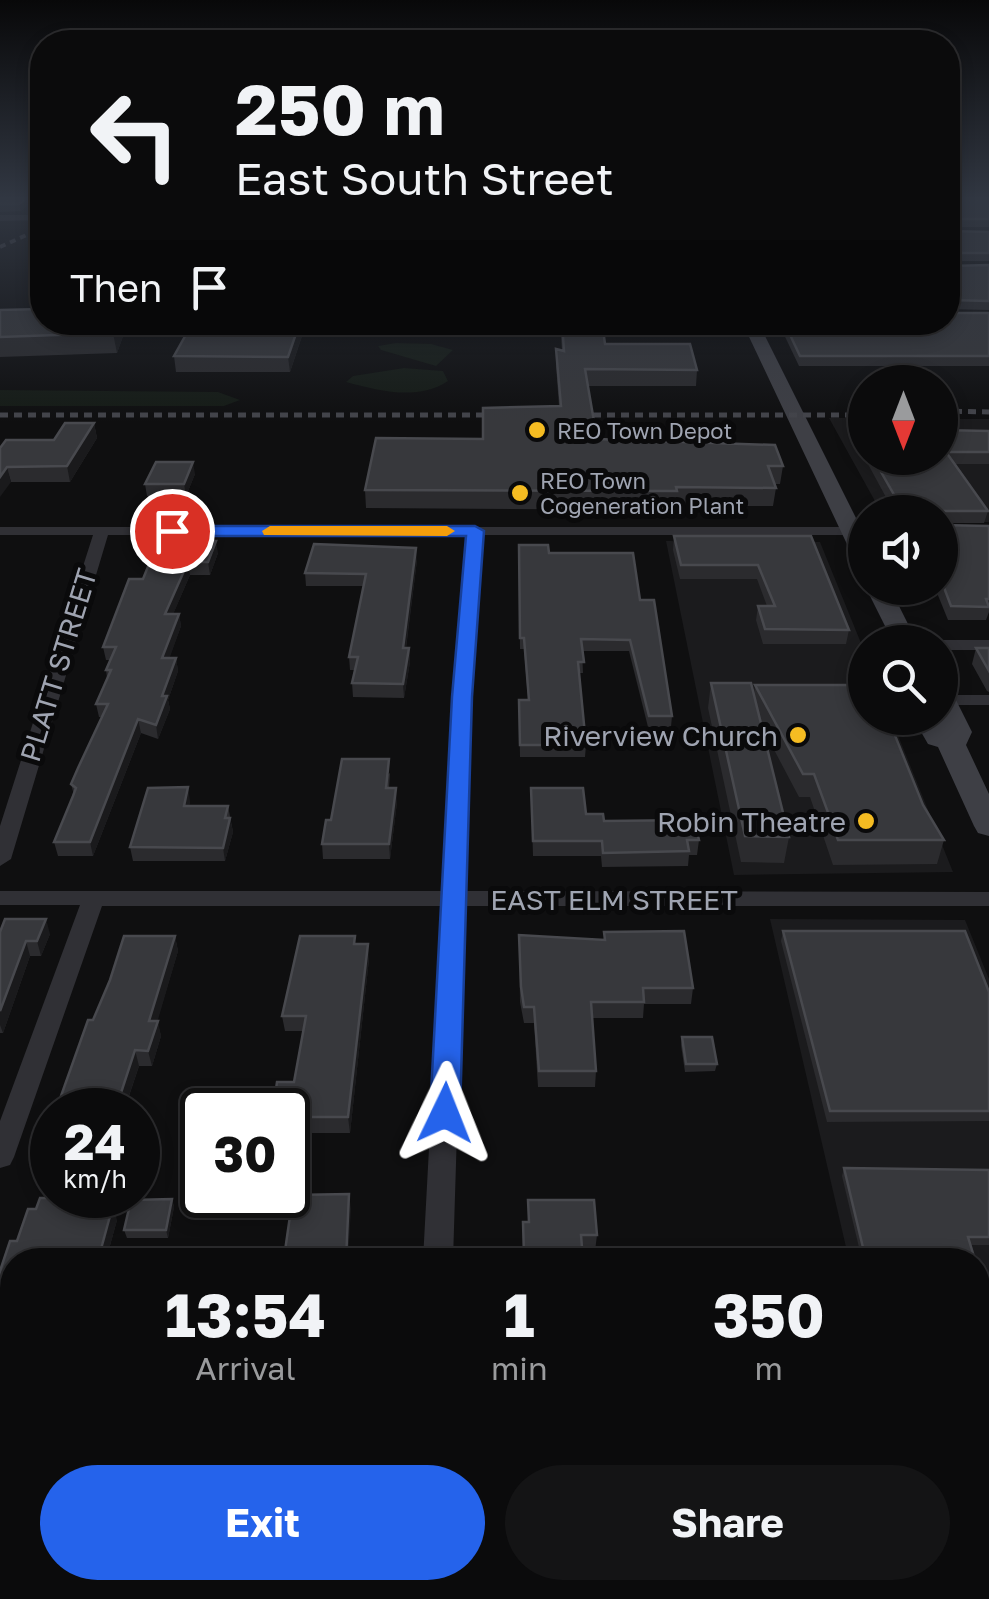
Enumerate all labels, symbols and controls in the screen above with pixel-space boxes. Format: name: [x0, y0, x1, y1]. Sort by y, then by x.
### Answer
text: 250 m: [235, 66, 445, 150]
icon: left: [70, 70, 200, 200]
text: East South Street: [235, 151, 614, 205]
icon: arrive: [182, 260, 237, 315]
text: Then: [70, 265, 162, 310]
north arrow: [848, 365, 958, 475]
map controls: [848, 365, 958, 735]
place label: REO Town Depot: [557, 417, 732, 444]
marker: REO Town Depot: [526, 419, 548, 441]
place label: REO Town Cogeneration Plant: [540, 467, 744, 519]
marker: REO Town Cogeneration Plant: [509, 482, 531, 504]
pin: [130, 489, 215, 574]
button: sound: [848, 495, 958, 605]
icon: arrive: [145, 504, 200, 559]
street label: PLATT STREET: [13, 564, 103, 766]
button: search: [848, 625, 958, 735]
place label: Riverview Church: [543, 719, 778, 752]
marker: Riverview Church: [787, 724, 809, 746]
place label: Robin Theatre: [657, 805, 846, 838]
marker: Robin Theatre: [855, 810, 877, 832]
street label: EAST ELM STREET: [490, 883, 738, 916]
position arrow: [393, 1061, 497, 1165]
speed limit sign: 30: [180, 1088, 310, 1218]
text: 24: [64, 1111, 126, 1171]
text: km/h: [63, 1163, 127, 1194]
text: 13:54: [165, 1278, 326, 1350]
text: 1: [504, 1278, 535, 1350]
text: 350: [713, 1278, 825, 1350]
text: Arrival: [195, 1349, 296, 1387]
text: min: [491, 1349, 548, 1387]
text: m: [755, 1349, 783, 1387]
button: Exit: [40, 1465, 485, 1580]
button: Share: [505, 1465, 950, 1580]

